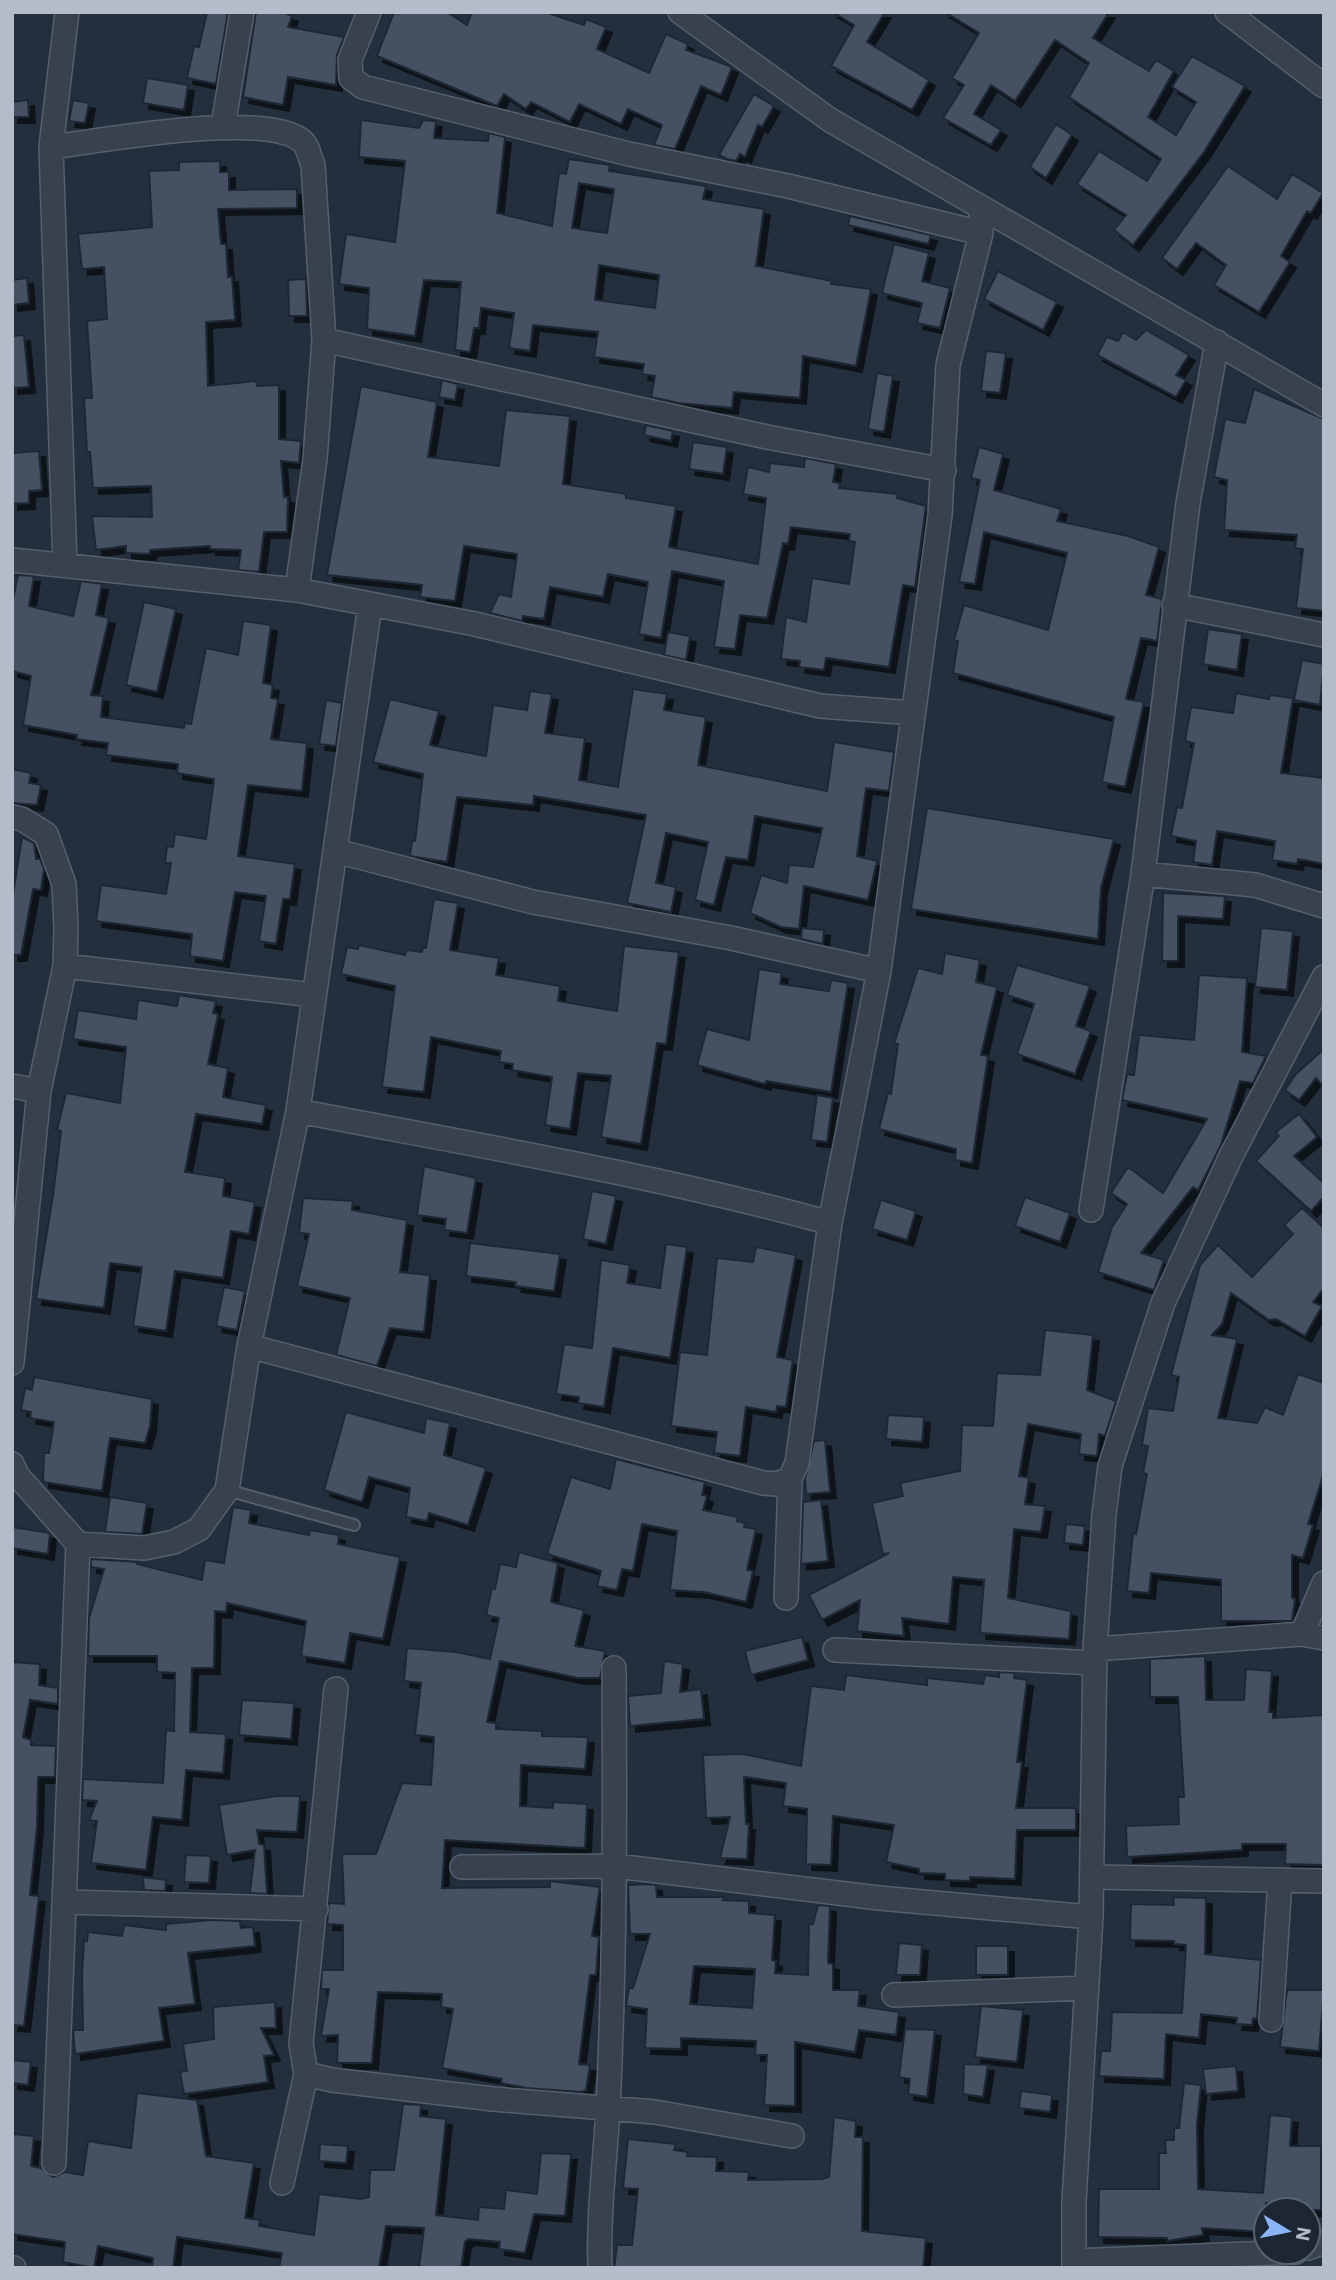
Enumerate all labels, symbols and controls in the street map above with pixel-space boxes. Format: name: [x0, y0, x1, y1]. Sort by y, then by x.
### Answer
north arrow: [1252, 2196, 1322, 2266]
text: N: [1291, 2225, 1317, 2243]

